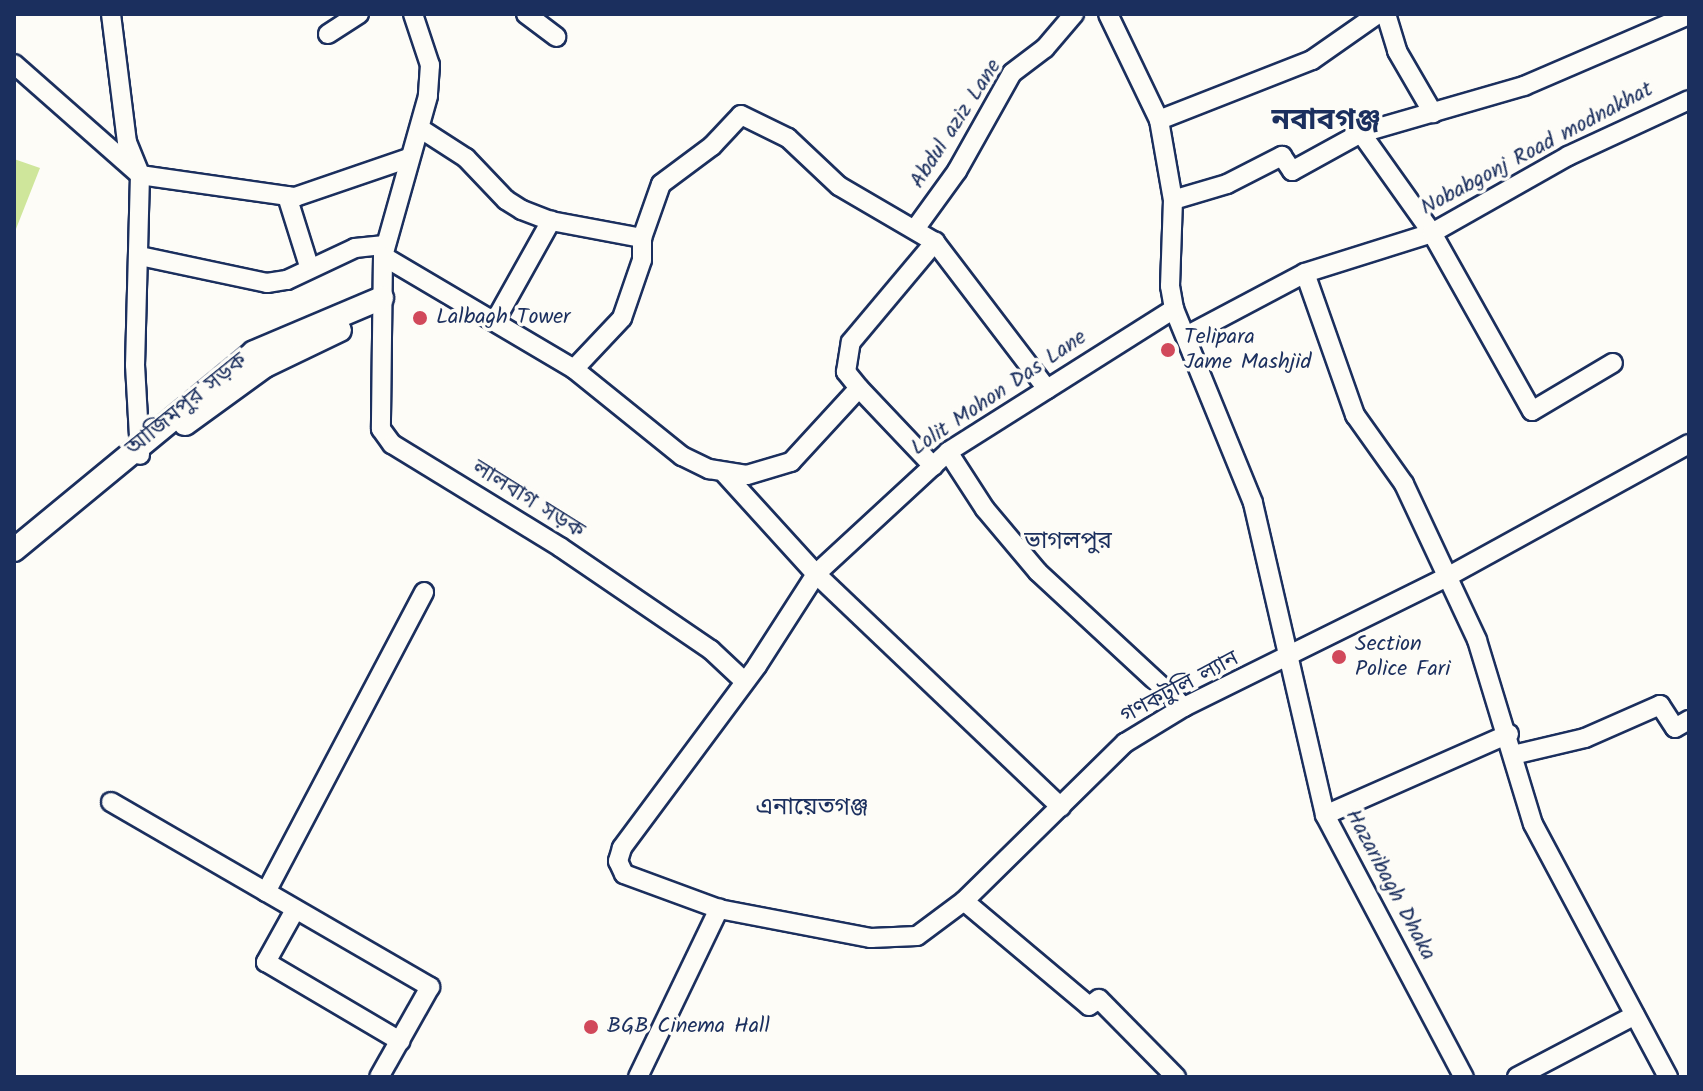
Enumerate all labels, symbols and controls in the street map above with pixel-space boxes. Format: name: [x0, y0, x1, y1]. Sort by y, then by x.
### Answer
street label: Abdul aziz Lane: [905, 55, 1007, 193]
street label: Nobabgonj Road modnakhat: [1416, 77, 1658, 221]
district label: নবাবগঞ্জ: [1271, 103, 1381, 139]
place label: Lalbagh Tower: [436, 305, 570, 331]
marker: Lalbagh Tower: [411, 309, 429, 327]
street label: Lolit Mohon Das Lane: [906, 324, 1092, 462]
place label: Telipara Jame Mashjid: [1184, 324, 1311, 376]
marker: Telipara Jame Mashjid: [1159, 341, 1177, 359]
street label: আজিমপুর সড়ক: [121, 348, 253, 462]
street label: লালবাগ সড়ক: [467, 455, 589, 545]
district label: ভাগলপুর: [1024, 528, 1112, 556]
place label: Section Police Fari: [1355, 631, 1450, 682]
street label: গণকটুলি ল্যান: [1117, 646, 1243, 730]
marker: Section Police Fari: [1330, 648, 1348, 666]
district label: এনায়েতগঞ্জ: [756, 794, 868, 822]
street label: Hazaribagh Dhaka: [1339, 805, 1441, 965]
place label: BGB Cinema Hall: [607, 1014, 770, 1040]
marker: BGB Cinema Hall: [582, 1018, 600, 1036]

